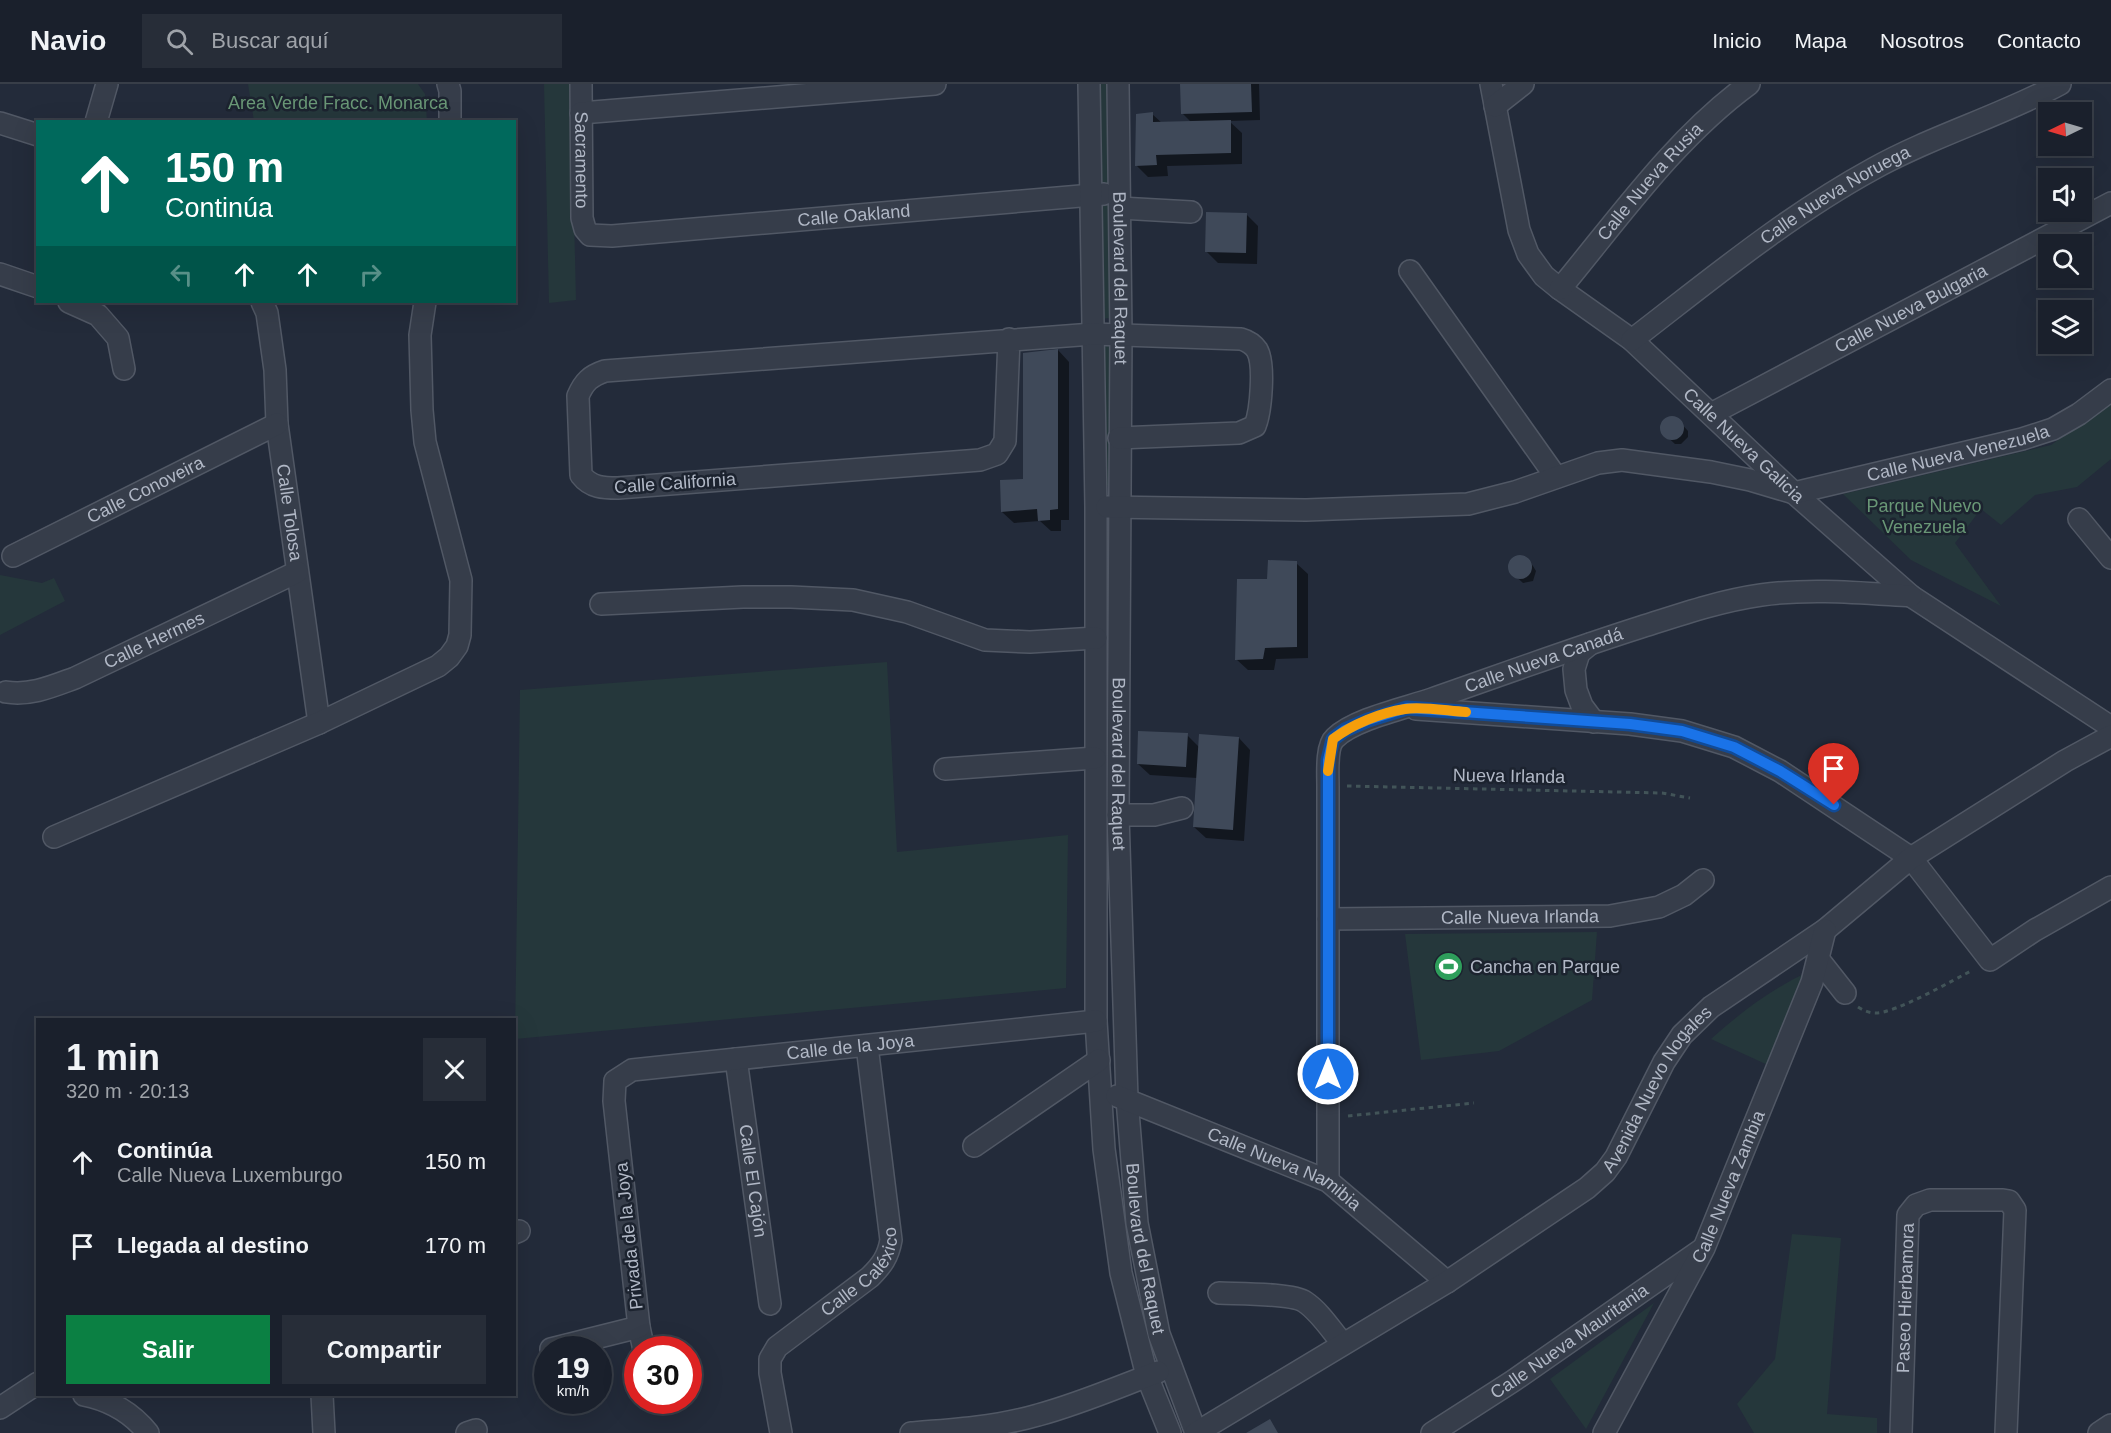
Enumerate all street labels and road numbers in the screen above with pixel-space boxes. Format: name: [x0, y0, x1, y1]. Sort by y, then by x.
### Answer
street label: Sacramento: [571, 111, 592, 209]
street label: Calle Nueva Rusia: [1593, 118, 1707, 244]
street label: Calle Nueva Noruega: [1756, 141, 1914, 248]
street label: Boulevard del Raquet: [1109, 191, 1131, 365]
street label: Calle Oakland: [797, 201, 911, 230]
street label: Calle Nueva Bulgaria: [1831, 260, 1991, 357]
street label: Calle Nueva Galicia: [1679, 384, 1809, 508]
street label: Calle Nueva Venezuela: [1865, 421, 2053, 485]
street label: Calle Conoveira: [84, 452, 208, 527]
street label: Calle Tolosa: [273, 463, 306, 563]
street label: Calle California: [613, 469, 738, 497]
street label: Calle Hermes: [101, 608, 208, 673]
street label: Calle Nueva Canadá: [1462, 623, 1626, 697]
street label: Boulevard del Raquet: [1108, 677, 1129, 851]
street label: Nueva Irlanda: [1453, 765, 1566, 787]
street label: Calle Nueva Irlanda: [1441, 906, 1600, 928]
street label: Avenida Nuevo Nogales: [1598, 1002, 1716, 1176]
street label: Calle de la Joya: [786, 1030, 916, 1064]
street label: Calle Nueva Zambia: [1688, 1107, 1769, 1267]
street label: Calle El Cajón: [735, 1123, 771, 1239]
street label: Calle Nueva Namibia: [1205, 1124, 1366, 1215]
street label: Privada de la Joya: [611, 1160, 647, 1311]
street label: Boulevard del Raquet: [1122, 1162, 1169, 1336]
street label: Paseo Hierbamora: [1893, 1222, 1918, 1373]
street label: Calle Caléxico: [817, 1226, 901, 1320]
street label: Calle Nueva Mauritania: [1487, 1279, 1653, 1403]

